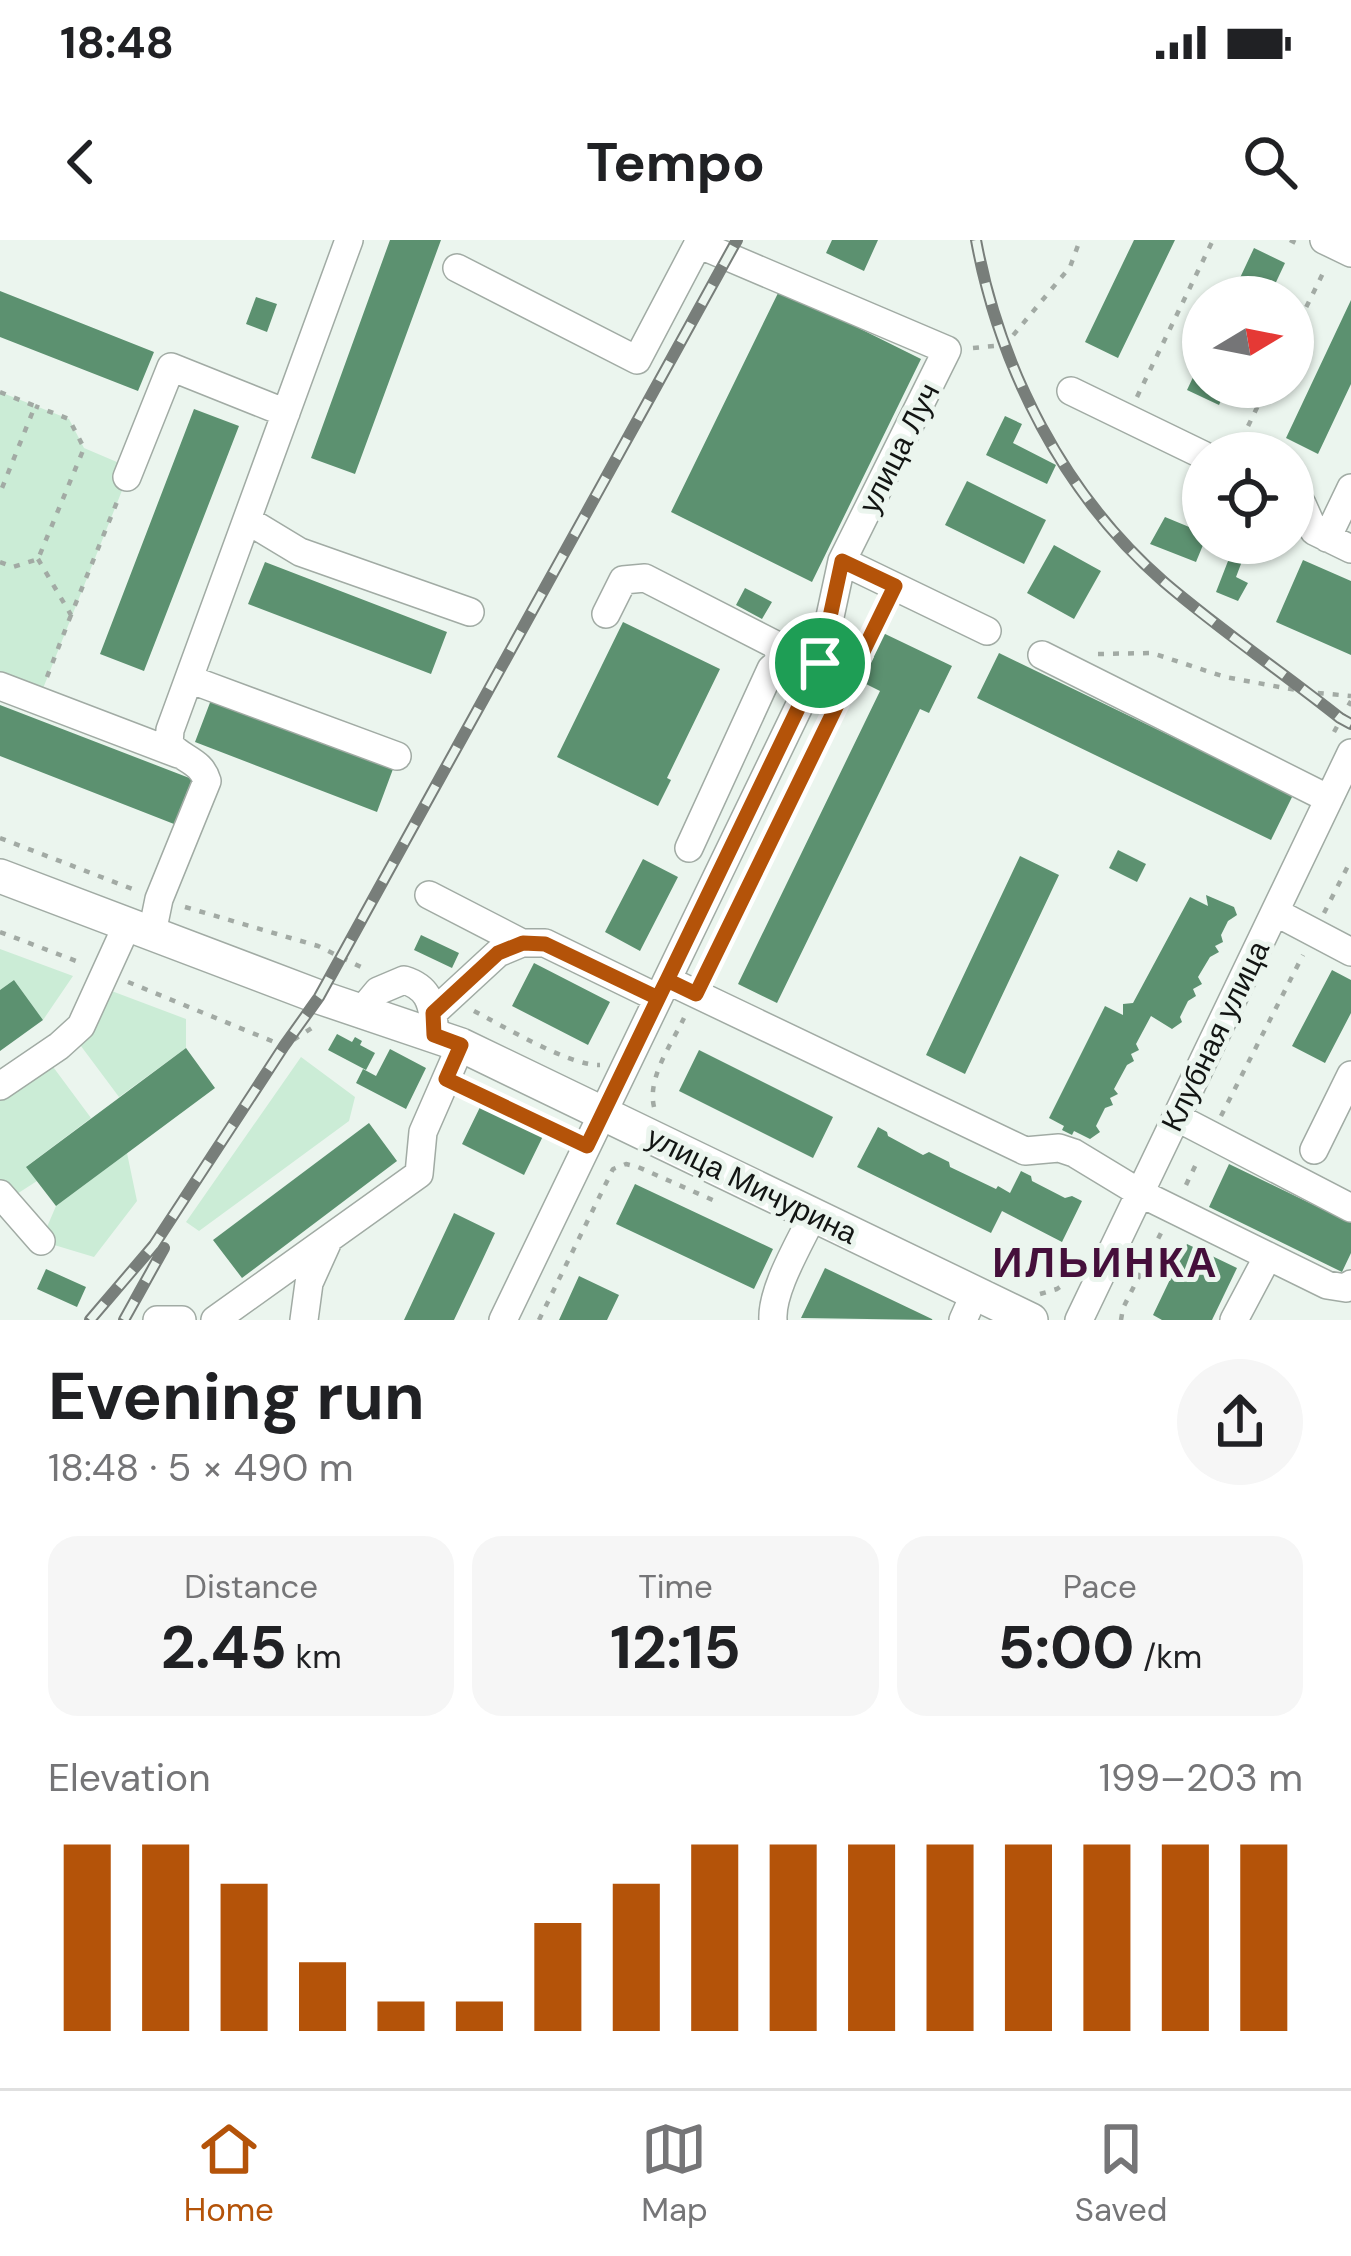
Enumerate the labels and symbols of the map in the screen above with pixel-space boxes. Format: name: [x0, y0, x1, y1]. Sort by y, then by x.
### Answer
north arrow: [1182, 276, 1314, 408]
street label: улица Луч: [850, 376, 948, 520]
pin: [769, 612, 871, 714]
street label: Клубная улица: [1152, 934, 1278, 1138]
street label: улица Мичурина: [640, 1117, 864, 1253]
district label: ИЛЬИНКА: [992, 1235, 1220, 1290]

